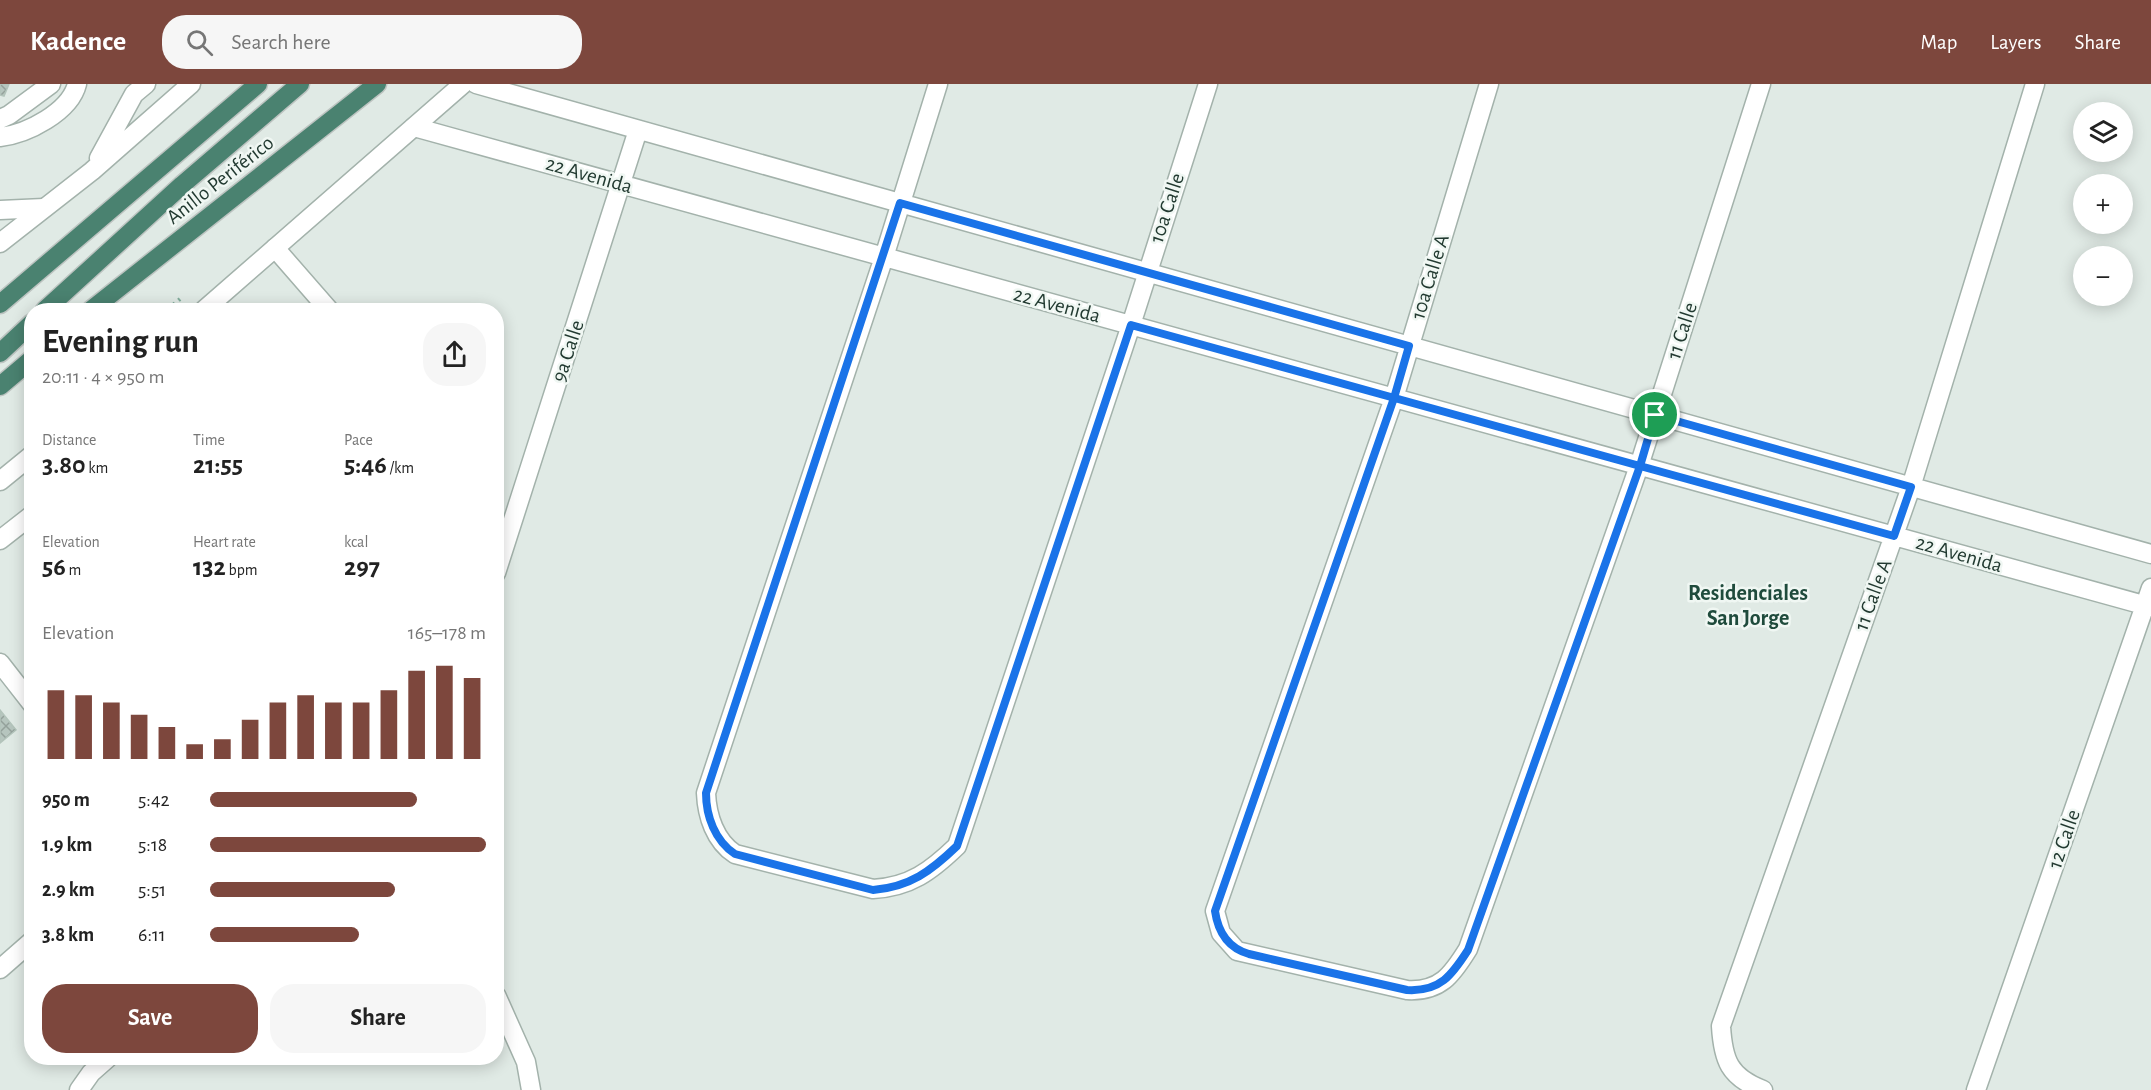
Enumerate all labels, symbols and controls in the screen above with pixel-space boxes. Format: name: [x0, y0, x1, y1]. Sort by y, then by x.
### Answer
search box: [162, 15, 582, 69]
icon: search: [183, 26, 216, 59]
text: Kadence: [30, 28, 126, 56]
text: Search here: [231, 31, 331, 53]
text: Map: [1921, 32, 1957, 53]
text: Layers: [1990, 32, 2041, 53]
text: Share: [2074, 32, 2121, 53]
map controls: [2073, 102, 2133, 306]
button: layers: [2073, 102, 2133, 162]
street label: Anillo Periférico: [163, 132, 277, 228]
street label: 22 Avenida: [543, 153, 635, 197]
street label: 10a Calle: [1146, 170, 1188, 246]
button: +: [2073, 174, 2133, 234]
street label: 10a Calle A: [1407, 232, 1453, 322]
button: −: [2073, 246, 2133, 306]
street label: 22 Avenida: [1011, 283, 1103, 327]
street label: 11 Calle: [1663, 300, 1701, 362]
street label: 9a Calle: [548, 317, 588, 385]
button: share: [423, 323, 486, 386]
text: Evening run: [42, 326, 199, 359]
text: 20:11 · 4 × 950 m: [42, 367, 165, 387]
pin: [1629, 389, 1680, 440]
icon: arrive: [1638, 398, 1671, 431]
text: Distance: [42, 432, 96, 448]
text: Time: [193, 432, 225, 448]
text: Pace: [344, 432, 373, 448]
text: 3.80: [42, 452, 86, 478]
text: 21:55: [193, 452, 243, 478]
text: 5:46: [344, 452, 387, 478]
text: km: [86, 460, 108, 476]
text: /km: [387, 460, 414, 476]
street label: 22 Avenida: [1913, 532, 2005, 576]
text: Elevation: [42, 534, 100, 550]
text: Heart rate: [193, 534, 256, 550]
text: kcal: [344, 534, 368, 550]
text: 56: [42, 554, 66, 580]
text: 132: [193, 554, 226, 580]
text: 297: [344, 554, 380, 580]
street label: 11 Calle A: [1850, 557, 1896, 633]
text: m: [66, 562, 81, 578]
text: bpm: [226, 562, 257, 578]
district label: Residenciales San Jorge: [1688, 582, 1808, 629]
text: Elevation: [42, 623, 114, 643]
text: 165–178 m: [408, 623, 486, 643]
text: 950 m: [42, 790, 90, 810]
text: 5:42: [138, 790, 170, 810]
street label: 12 Calle: [2044, 807, 2084, 871]
text: 1.9 km: [42, 835, 93, 855]
text: 5:18: [138, 835, 167, 855]
text: 2.9 km: [42, 880, 95, 900]
text: 5:51: [138, 880, 166, 900]
text: 3.8 km: [42, 925, 94, 945]
text: 6:11: [138, 925, 166, 945]
button: Save: [42, 984, 258, 1053]
button: Share: [270, 984, 486, 1053]

